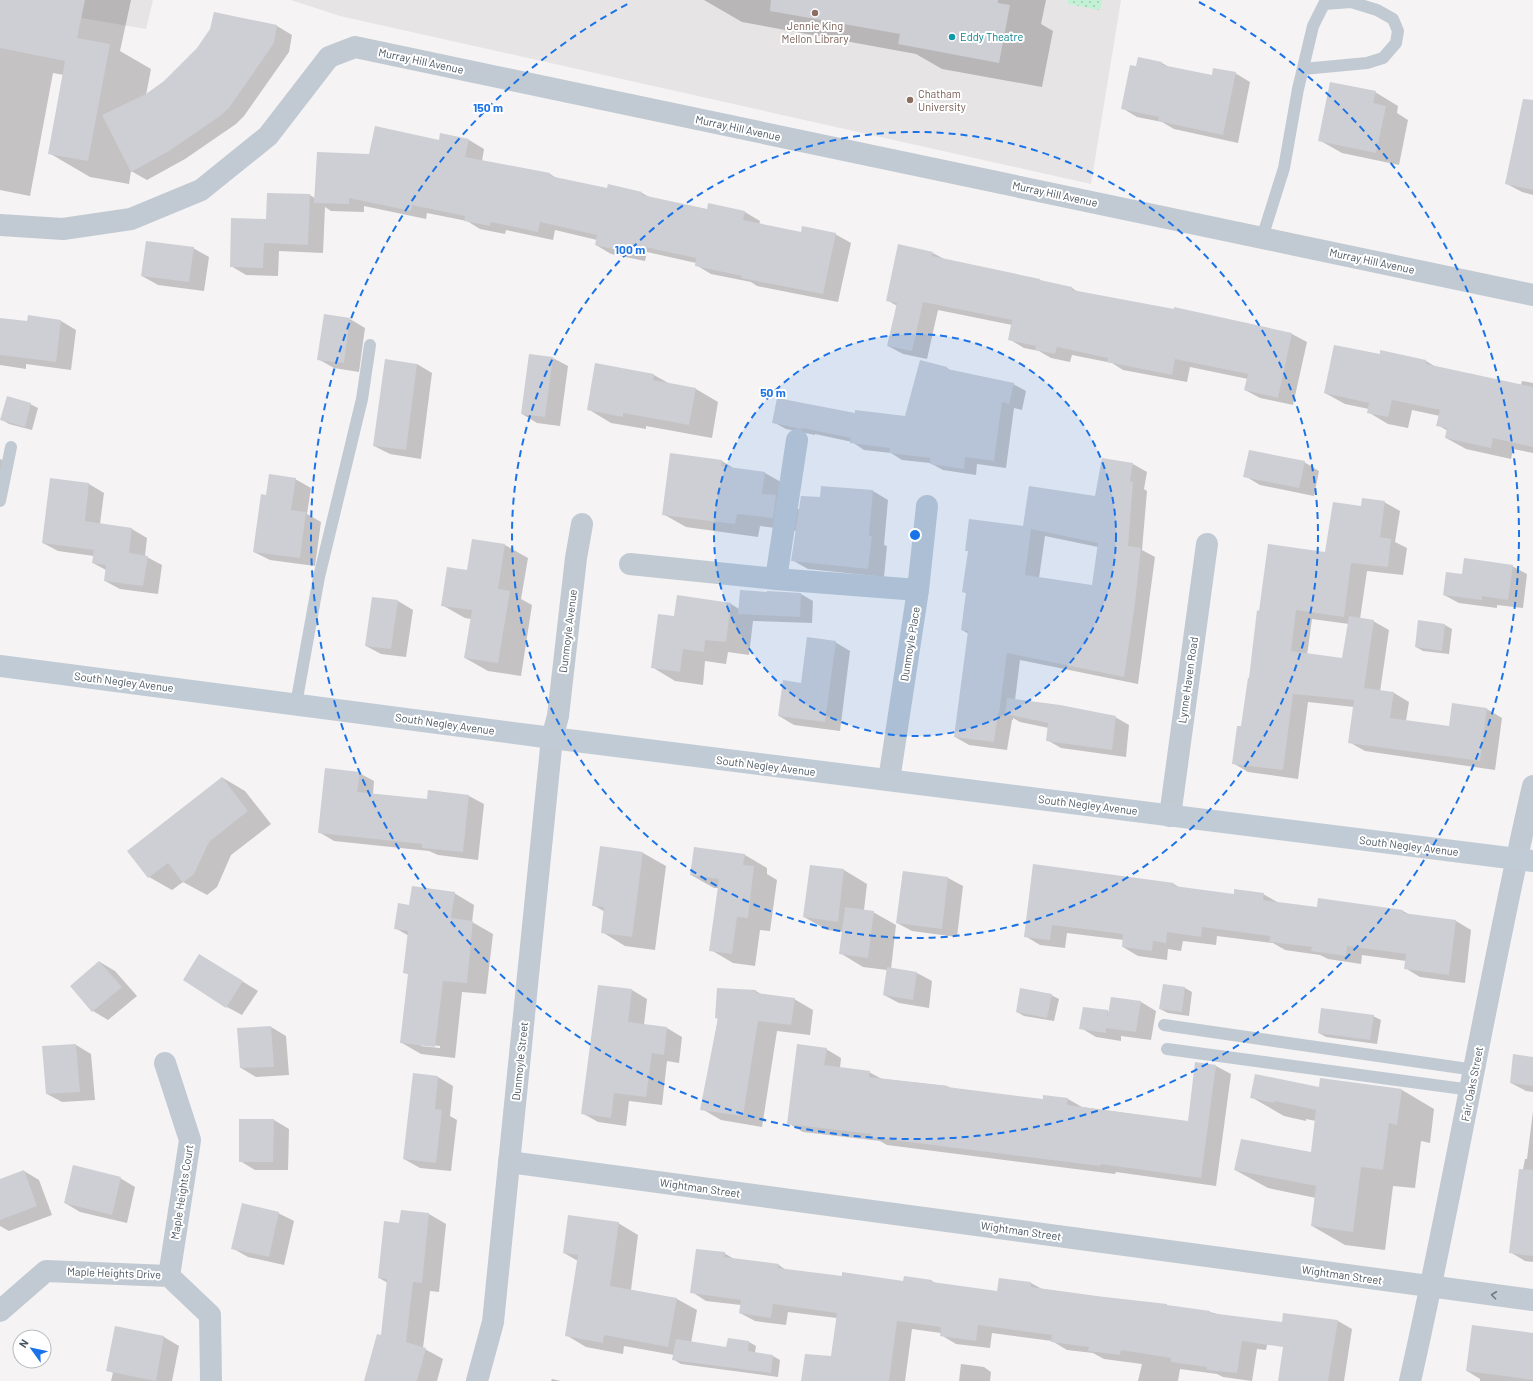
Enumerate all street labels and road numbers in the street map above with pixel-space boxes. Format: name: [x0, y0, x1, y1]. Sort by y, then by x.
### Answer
street label: Murray Hill Avenue: [377, 45, 465, 76]
street label: Murray Hill Avenue: [694, 112, 782, 143]
street label: Murray Hill Avenue: [1011, 178, 1099, 209]
street label: Murray Hill Avenue: [1328, 245, 1416, 276]
street label: Dunmoyle Avenue: [556, 588, 579, 673]
street label: Dunmoyle Place: [897, 606, 922, 682]
street label: Lynne Haven Road: [1175, 636, 1200, 724]
street label: South Negley Avenue: [74, 669, 175, 694]
street label: South Negley Avenue: [395, 710, 496, 737]
street label: South Negley Avenue: [716, 753, 817, 778]
street label: South Negley Avenue: [1038, 792, 1139, 817]
street label: South Negley Avenue: [1359, 833, 1460, 858]
street label: Dunmoyle Street: [509, 1021, 530, 1101]
street label: Fair Oaks Street: [1458, 1045, 1485, 1122]
street label: Maple Heights Court: [168, 1143, 195, 1240]
street label: Wightman Street: [659, 1175, 741, 1200]
street label: Wightman Street: [980, 1218, 1062, 1243]
street label: Wightman Street: [1301, 1262, 1383, 1287]
street label: Maple Heights Drive: [67, 1264, 161, 1281]

